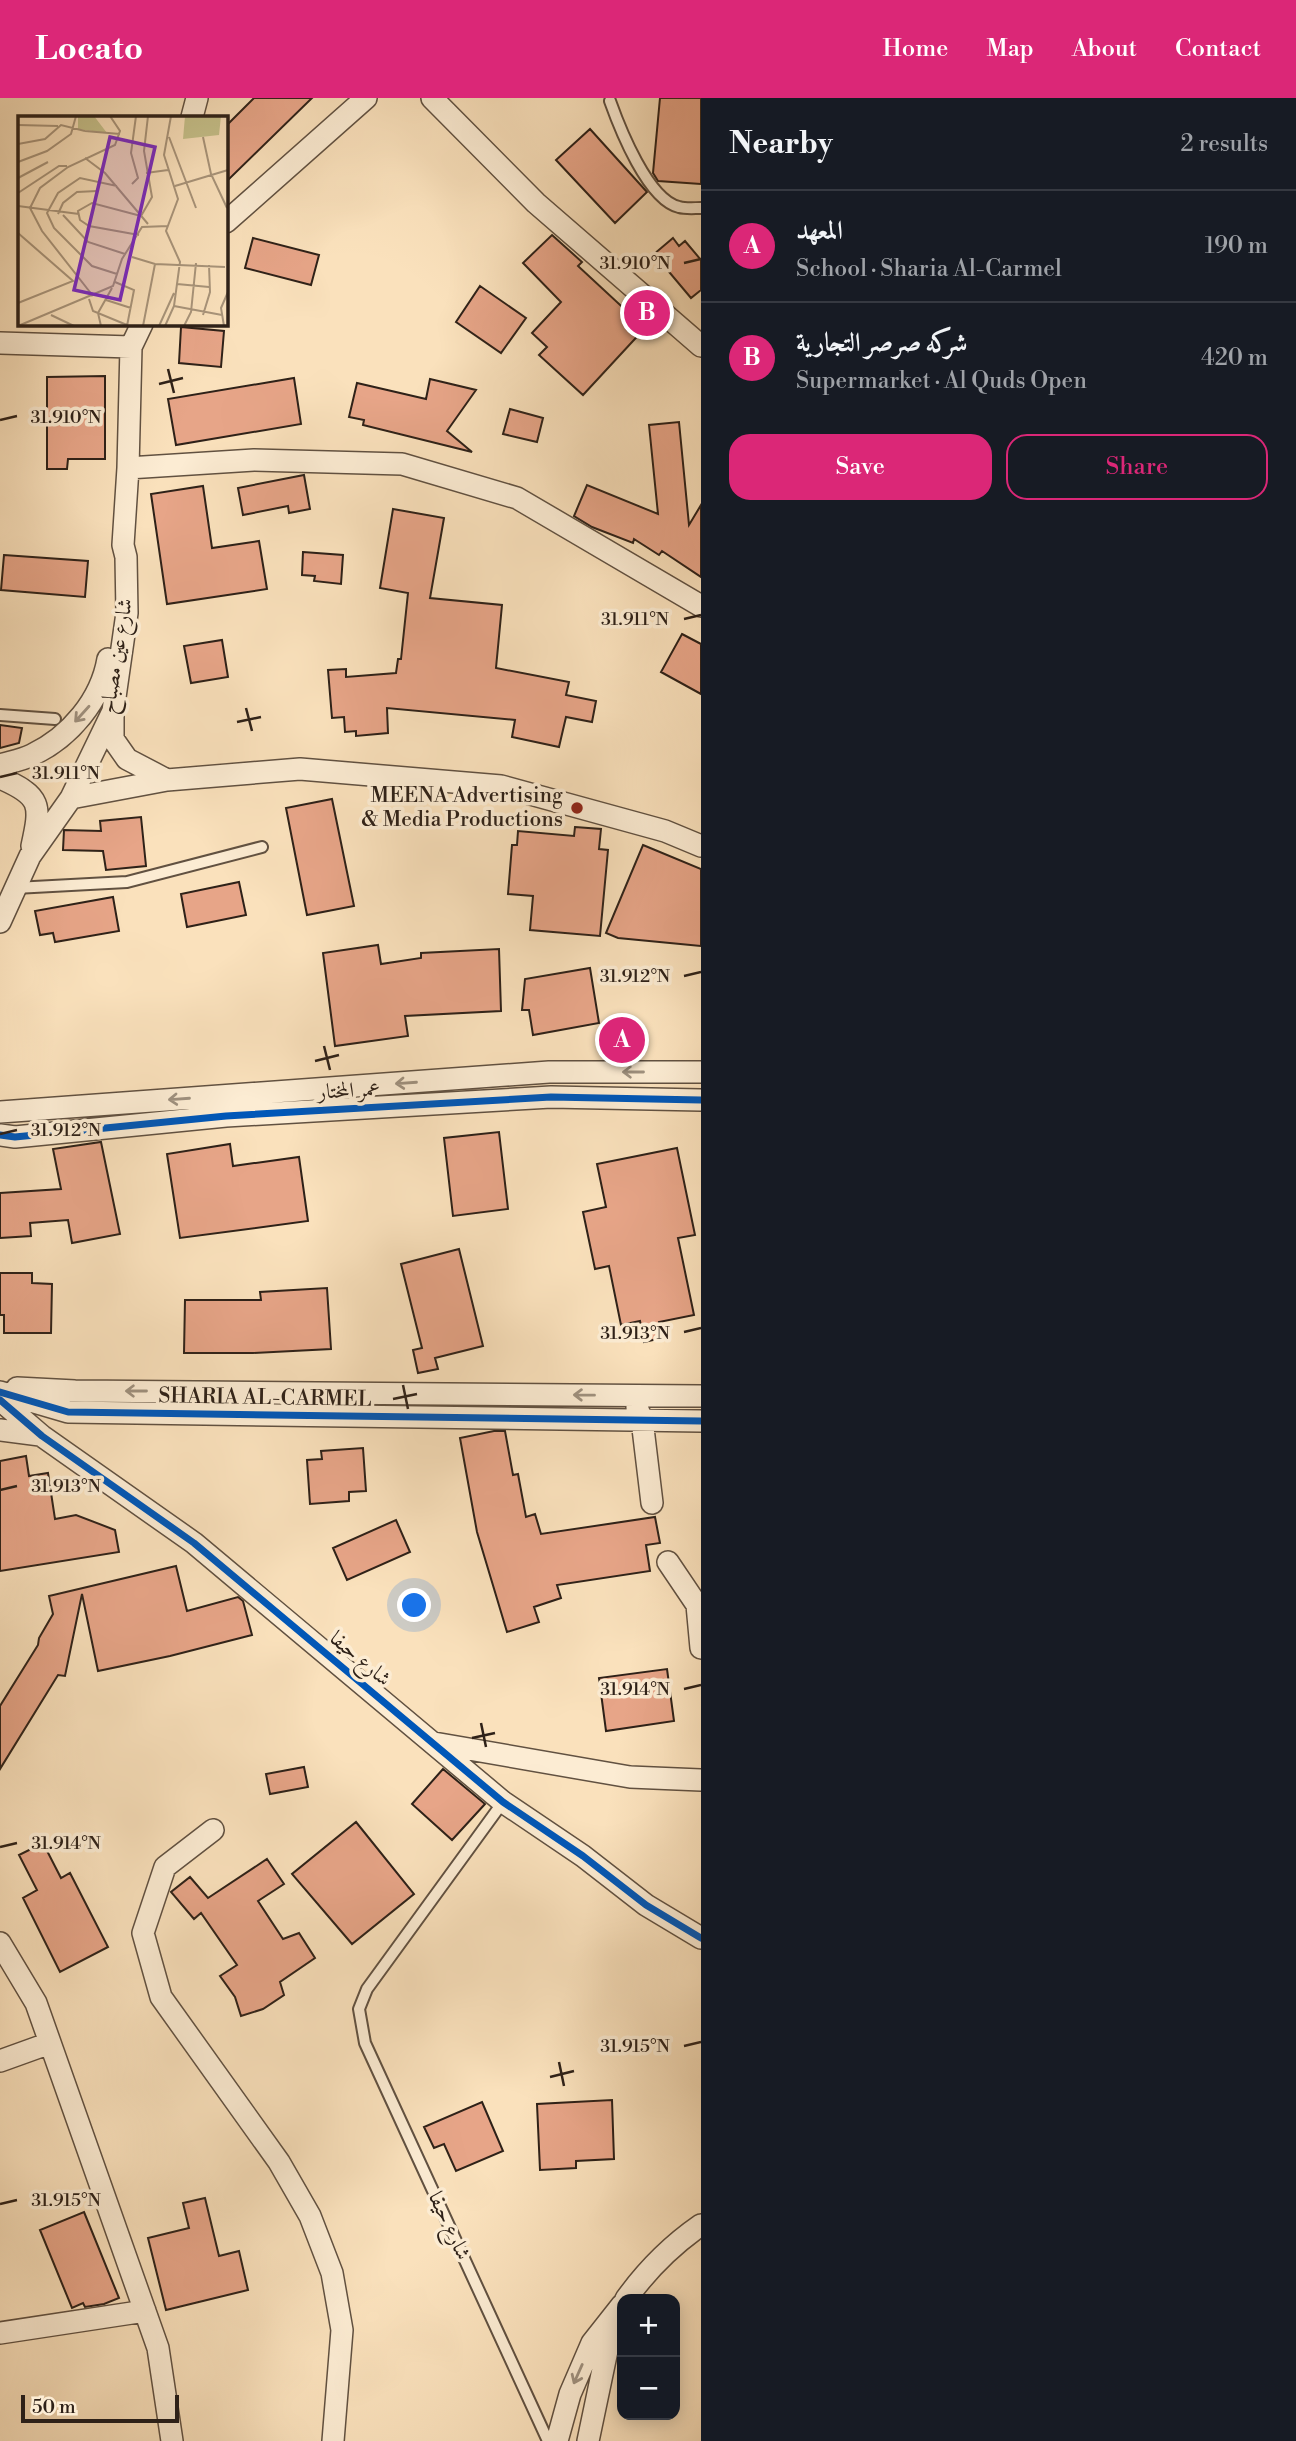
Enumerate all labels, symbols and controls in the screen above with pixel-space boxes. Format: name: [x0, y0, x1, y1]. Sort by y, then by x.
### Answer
text: Locato: [35, 29, 143, 70]
text: Home: [883, 34, 948, 64]
text: Map: [986, 34, 1034, 64]
text: About: [1072, 34, 1137, 64]
text: Contact: [1175, 34, 1261, 64]
inset map: [18, 116, 228, 326]
text: Nearby: [729, 125, 833, 163]
text: 2 results: [1181, 130, 1268, 158]
text: المعهد: [796, 215, 843, 247]
text: A: [744, 232, 760, 260]
text: 190 m: [1205, 232, 1268, 260]
text: 31.910°N: [600, 252, 671, 275]
text: School · Sharia Al-Carmel: [796, 255, 1062, 283]
pin: B: [624, 287, 670, 339]
text: شركه صرصر التجارية: [796, 327, 967, 359]
text: B: [743, 344, 761, 372]
text: 420 m: [1201, 344, 1268, 372]
text: Supermarket · Al Quds Open: [796, 367, 1087, 395]
text: 31.910°N: [31, 406, 102, 429]
button: Save: [729, 434, 992, 500]
button: Share: [1006, 434, 1268, 500]
street label: شارع عين مصباح: [95, 596, 144, 716]
text: 31.911°N: [601, 608, 670, 631]
one-way arrow: [74, 705, 90, 723]
text: 31.911°N: [32, 762, 101, 785]
place label: MEENA Advertising & Media Productions: [362, 783, 563, 833]
marker: MEENA Advertising & Media Productions: [569, 800, 585, 816]
text: 31.912°N: [600, 965, 671, 988]
pin: A: [599, 1014, 645, 1066]
one-way arrow: [622, 1065, 645, 1079]
street label: عمر المختار: [315, 1076, 381, 1106]
one-way arrow: [395, 1077, 417, 1090]
one-way arrow: [168, 1093, 190, 1106]
text: 31.912°N: [31, 1119, 102, 1142]
text: 31.913°N: [600, 1322, 670, 1345]
street label: SHARIA AL-CARMEL: [158, 1383, 372, 1413]
one-way arrow: [125, 1384, 148, 1398]
one-way arrow: [573, 1388, 596, 1402]
text: 31.913°N: [31, 1475, 101, 1498]
your location: [397, 1588, 431, 1622]
street label: شارع حيفا: [321, 1626, 396, 1695]
text: 31.914°N: [600, 1678, 670, 1701]
text: 31.914°N: [31, 1832, 101, 1855]
text: 31.915°N: [600, 2035, 670, 2058]
street label: شارع حيفا: [418, 2188, 476, 2266]
text: 31.915°N: [31, 2189, 101, 2212]
map controls: [617, 2294, 680, 2420]
button: +: [617, 2294, 680, 2357]
button: −: [617, 2357, 680, 2420]
one-way arrow: [571, 2363, 584, 2384]
scale bar: [21, 2392, 178, 2424]
text: 50 m: [32, 2395, 76, 2419]

